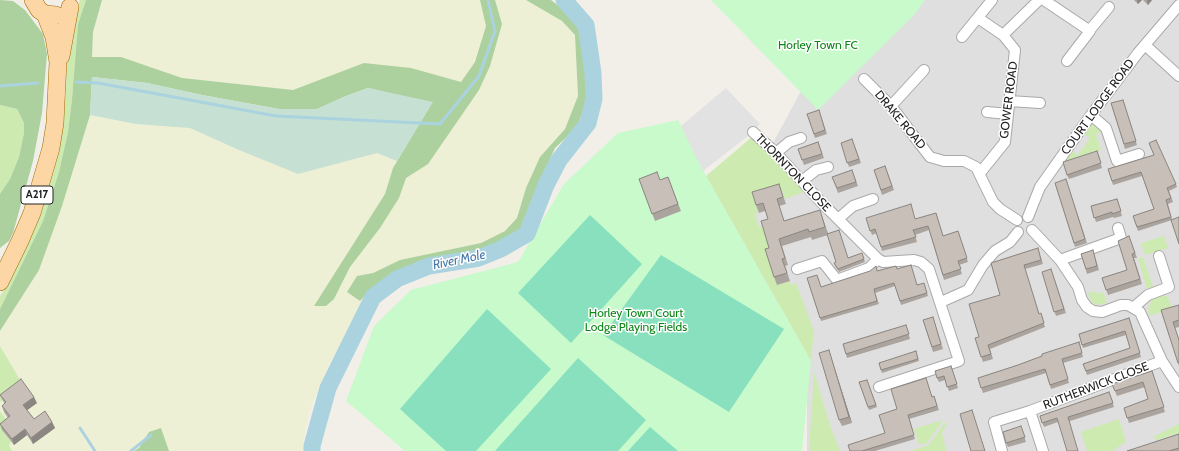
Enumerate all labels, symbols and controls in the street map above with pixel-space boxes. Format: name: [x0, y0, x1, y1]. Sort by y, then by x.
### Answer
park label: Horley Town FC: [778, 38, 858, 52]
street label: COURT LODGE ROAD: [1058, 56, 1138, 158]
street label: GOWER ROAD: [997, 61, 1021, 139]
street label: DRAKE ROAD: [871, 88, 929, 152]
street label: THORNTON CLOSE: [752, 131, 834, 215]
road number: A217: [21, 186, 53, 204]
water label: River Mole: [431, 247, 487, 273]
park label: Horley Town Court Lodge Playing Fields: [585, 306, 687, 334]
street label: RUTHERWICK CLOSE: [1041, 359, 1151, 413]

